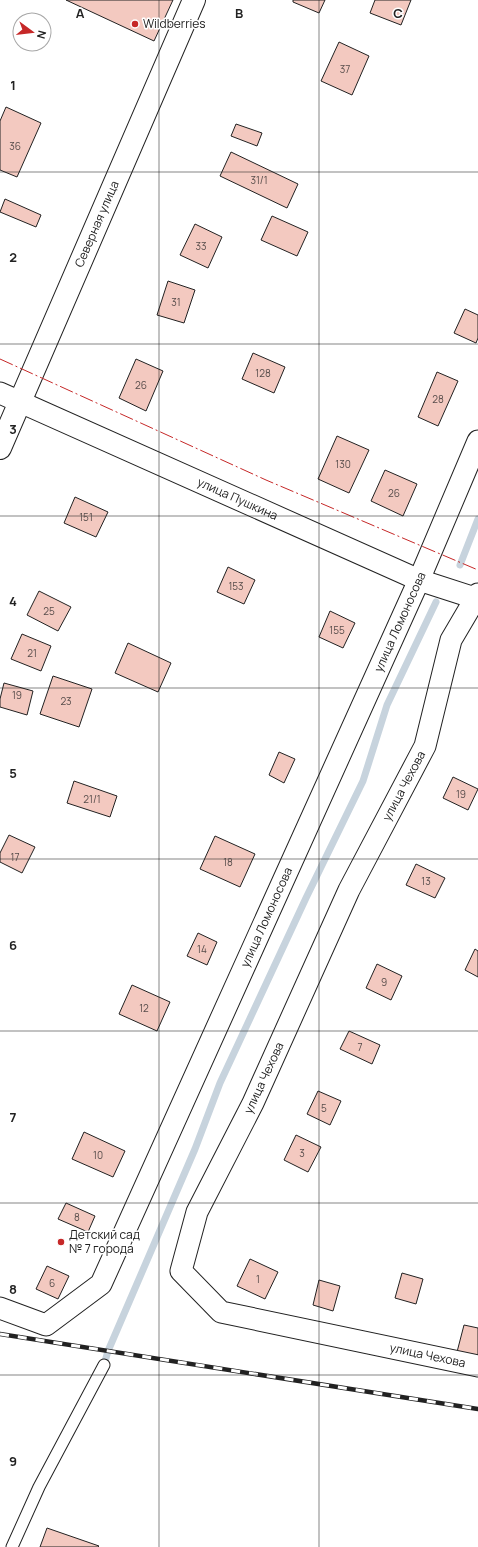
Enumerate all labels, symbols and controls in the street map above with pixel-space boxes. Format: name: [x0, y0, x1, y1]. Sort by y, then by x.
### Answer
text: A: [76, 4, 85, 22]
text: B: [235, 4, 243, 22]
text: C: [393, 4, 403, 22]
north arrow: [12, 12, 52, 52]
place label: Wildberries: [143, 15, 206, 32]
marker: Wildberries: [130, 19, 140, 29]
text: N: [34, 29, 50, 41]
house number: 37: [340, 62, 350, 76]
text: 1: [10, 76, 16, 94]
house number: 36: [9, 139, 21, 153]
house number: 31/1: [250, 173, 268, 187]
street label: Северная улица: [70, 178, 123, 270]
house number: 33: [195, 239, 207, 253]
text: 2: [9, 248, 17, 266]
house number: 31: [171, 295, 181, 309]
house number: 128: [255, 366, 271, 380]
house number: 26: [135, 378, 147, 392]
house number: 28: [432, 392, 444, 406]
text: 3: [9, 420, 17, 438]
house number: 130: [335, 457, 351, 471]
street label: улица Пушкина: [195, 473, 281, 524]
house number: 26: [388, 486, 400, 500]
house number: 151: [79, 510, 93, 524]
street label: улица Ломоносова: [370, 569, 429, 675]
house number: 153: [228, 579, 244, 593]
text: 4: [9, 592, 17, 610]
house number: 25: [43, 604, 55, 618]
house number: 155: [329, 623, 345, 637]
house number: 21: [27, 646, 37, 660]
house number: 19: [12, 688, 22, 702]
house number: 23: [60, 694, 72, 708]
street label: улица Чехова: [378, 748, 429, 824]
text: 5: [9, 764, 17, 782]
house number: 19: [456, 787, 466, 801]
house number: 21/1: [83, 792, 101, 806]
house number: 17: [11, 850, 19, 864]
house number: 18: [223, 855, 233, 869]
street label: улица Ломоносова: [236, 864, 296, 970]
house number: 13: [421, 874, 431, 888]
text: 6: [9, 936, 17, 954]
house number: 14: [197, 942, 207, 956]
house number: 9: [381, 975, 387, 989]
house number: 12: [139, 1001, 149, 1015]
street label: улица Чехова: [240, 1039, 288, 1116]
house number: 7: [357, 1040, 363, 1054]
house number: 5: [321, 1101, 327, 1115]
text: 7: [10, 1108, 17, 1126]
house number: 3: [299, 1146, 305, 1160]
house number: 10: [93, 1148, 103, 1162]
house number: 8: [74, 1210, 80, 1224]
place label: Детский сад № 7 города: [69, 1226, 140, 1257]
marker: Детский сад № 7 города: [56, 1237, 66, 1247]
house number: 1: [256, 1272, 260, 1286]
house number: 6: [49, 1276, 55, 1290]
text: 8: [9, 1280, 17, 1298]
street label: улица Чехова: [388, 1339, 467, 1371]
text: 9: [9, 1452, 17, 1470]

